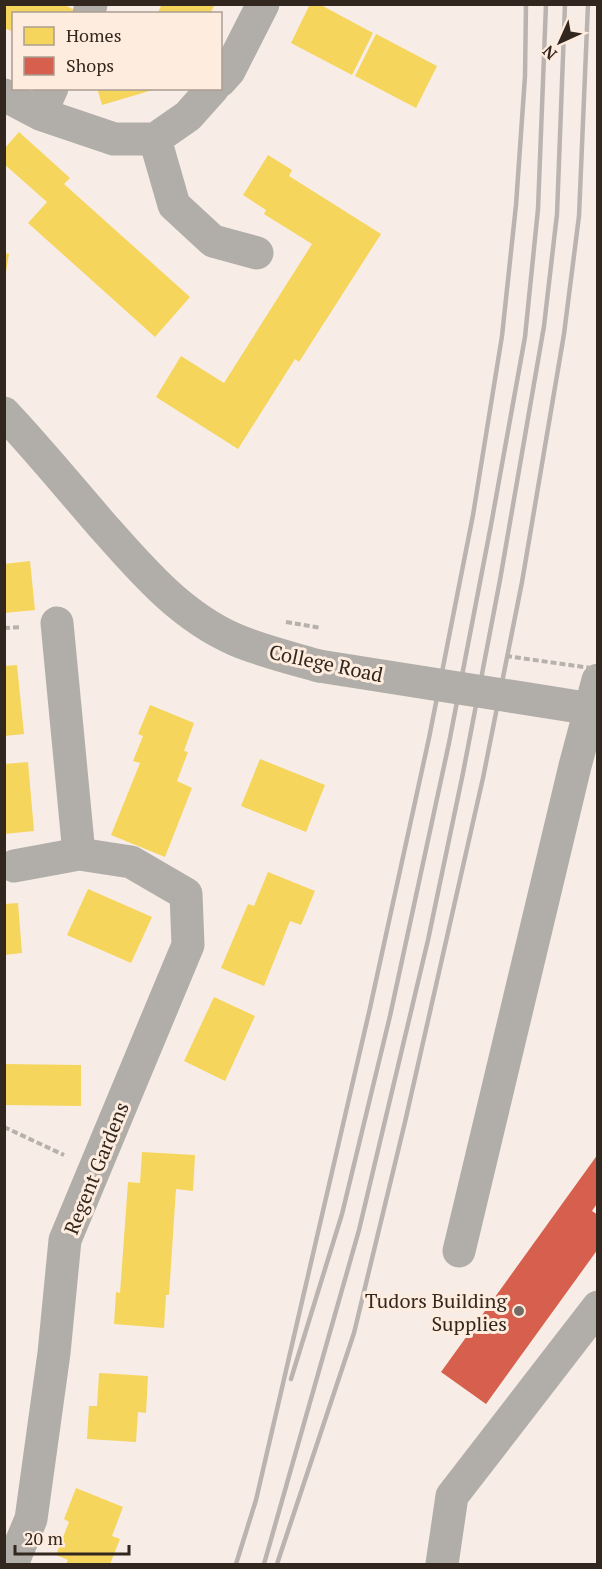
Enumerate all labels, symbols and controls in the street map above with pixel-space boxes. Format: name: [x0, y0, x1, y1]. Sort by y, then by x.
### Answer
legend: [12, 12, 222, 90]
north arrow: [530, 12, 590, 72]
text: Homes: [66, 23, 121, 47]
text: N: [537, 41, 561, 65]
text: Shops: [66, 53, 114, 77]
street label: College Road: [267, 638, 385, 688]
street label: Regent Gardens: [57, 1098, 135, 1238]
place label: Tudors Building Supplies: [365, 1287, 507, 1337]
marker: Tudors Building Supplies: [512, 1304, 526, 1318]
scale bar: [15, 1518, 129, 1556]
text: 20 m: [24, 1526, 64, 1550]

